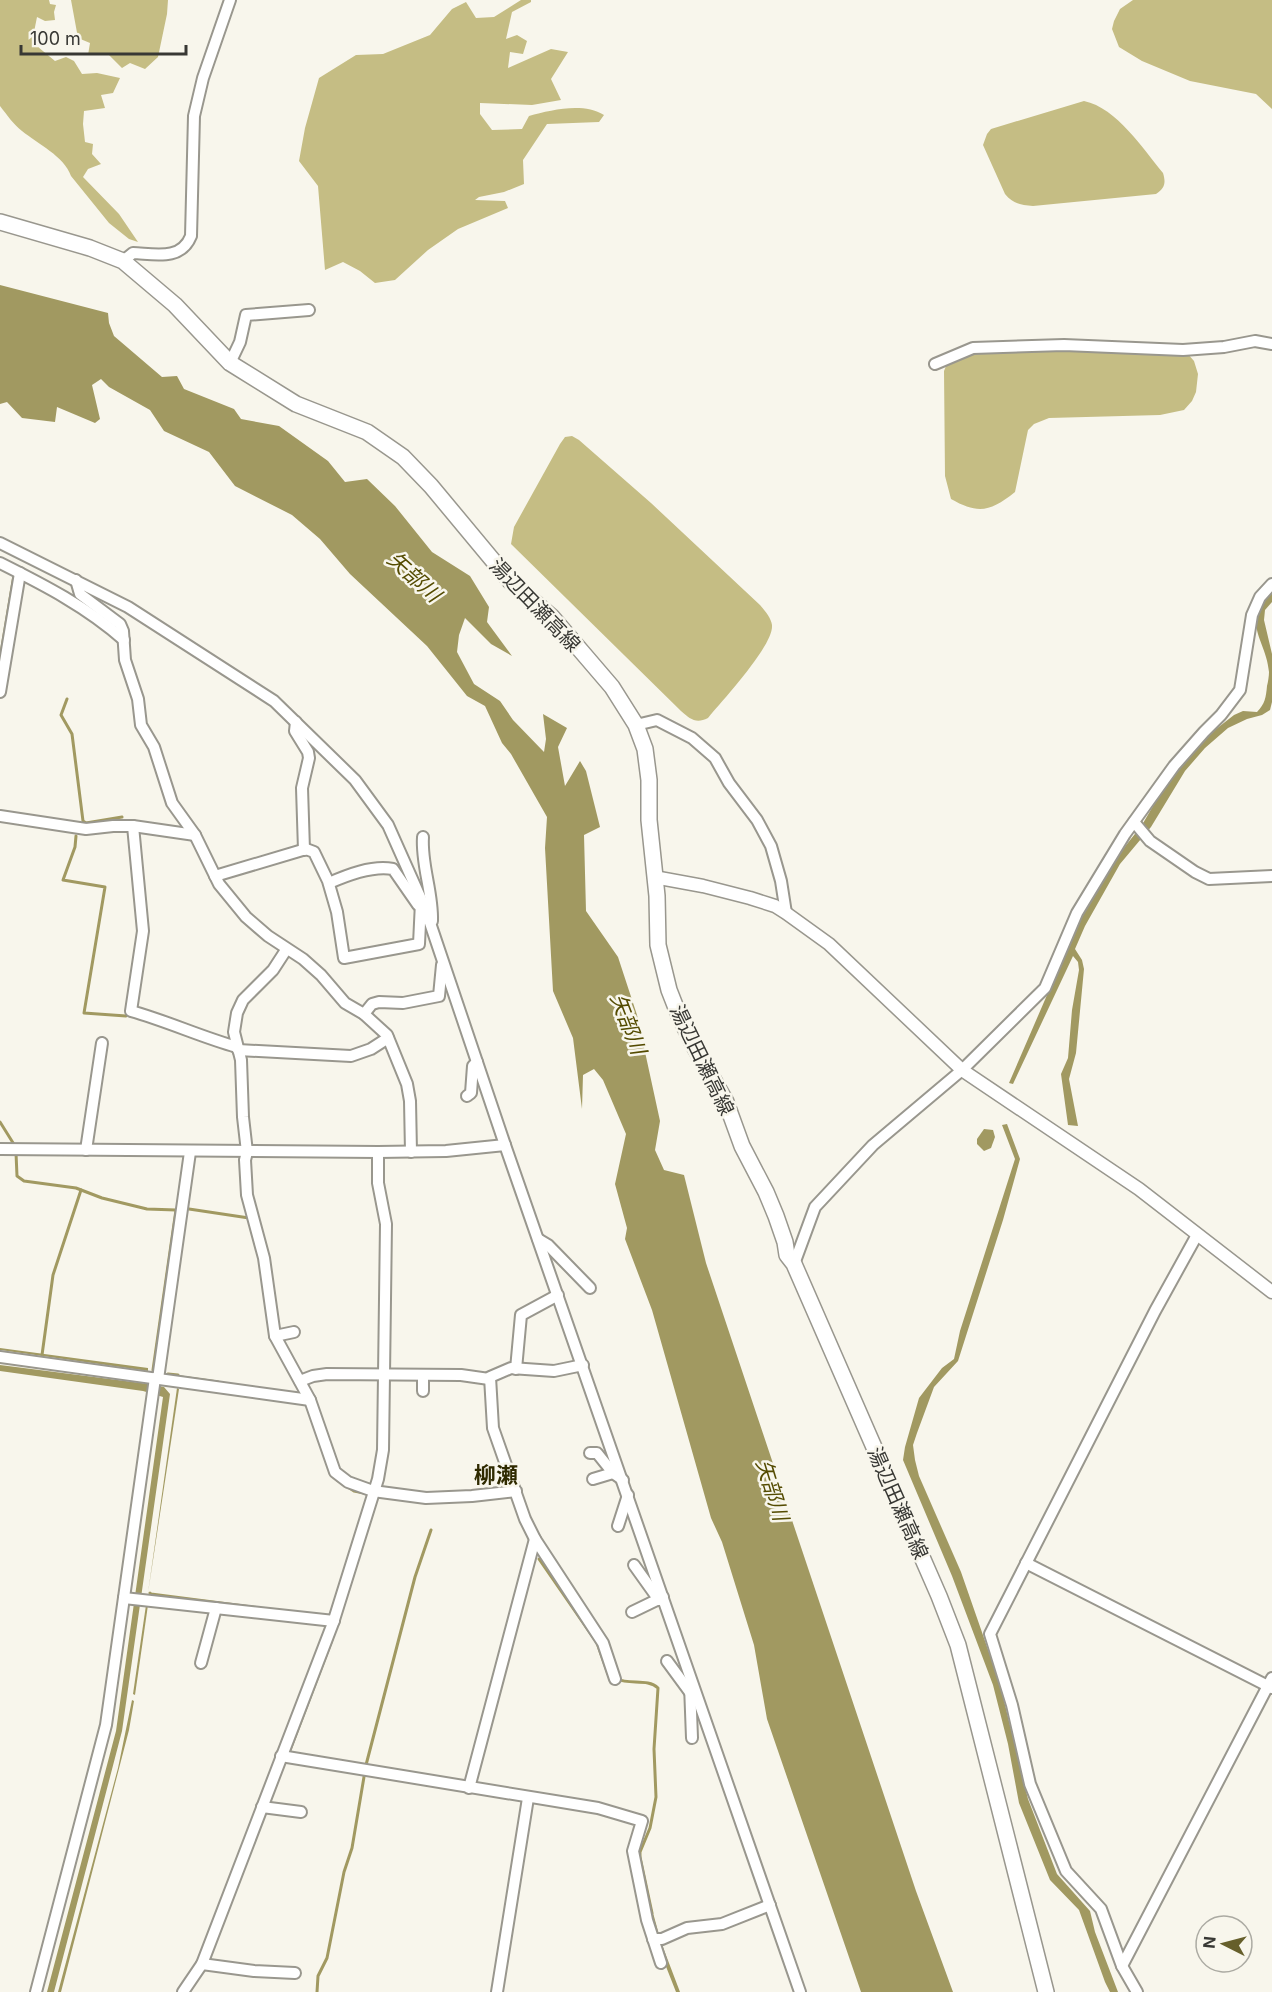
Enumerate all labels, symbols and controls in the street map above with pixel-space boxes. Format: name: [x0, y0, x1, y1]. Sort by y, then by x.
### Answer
scale bar: [21, 18, 186, 56]
text: 100 m: [30, 28, 81, 49]
water label: 矢部川: [383, 546, 448, 608]
street label: 湯辺田瀬高線: [485, 554, 585, 656]
water label: 矢部川: [606, 990, 652, 1060]
street label: 湯辺田瀬高線: [665, 1001, 739, 1119]
street label: 湯辺田瀬高線: [863, 1443, 933, 1563]
water label: 矢部川: [751, 1456, 794, 1526]
district label: 柳瀬: [474, 1462, 518, 1488]
north arrow: [1194, 1914, 1254, 1974]
text: N: [1198, 1935, 1220, 1950]

